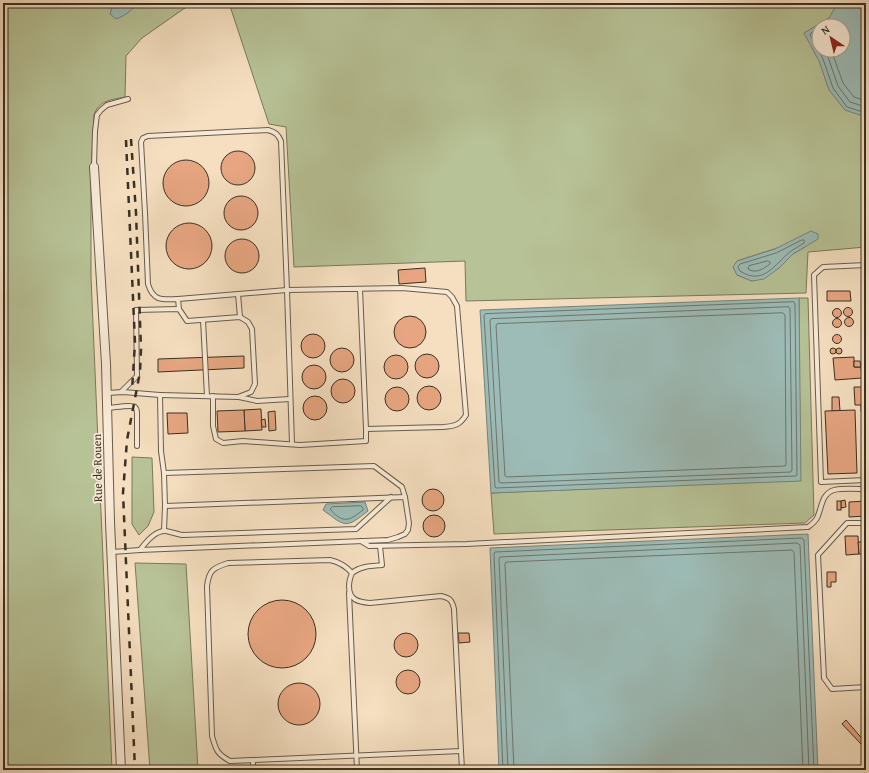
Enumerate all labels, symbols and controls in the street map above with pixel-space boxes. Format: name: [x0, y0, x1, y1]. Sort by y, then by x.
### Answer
north arrow: [811, 18, 851, 58]
text: N: [818, 21, 833, 38]
street label: Rue de Rouen: [88, 433, 106, 502]

